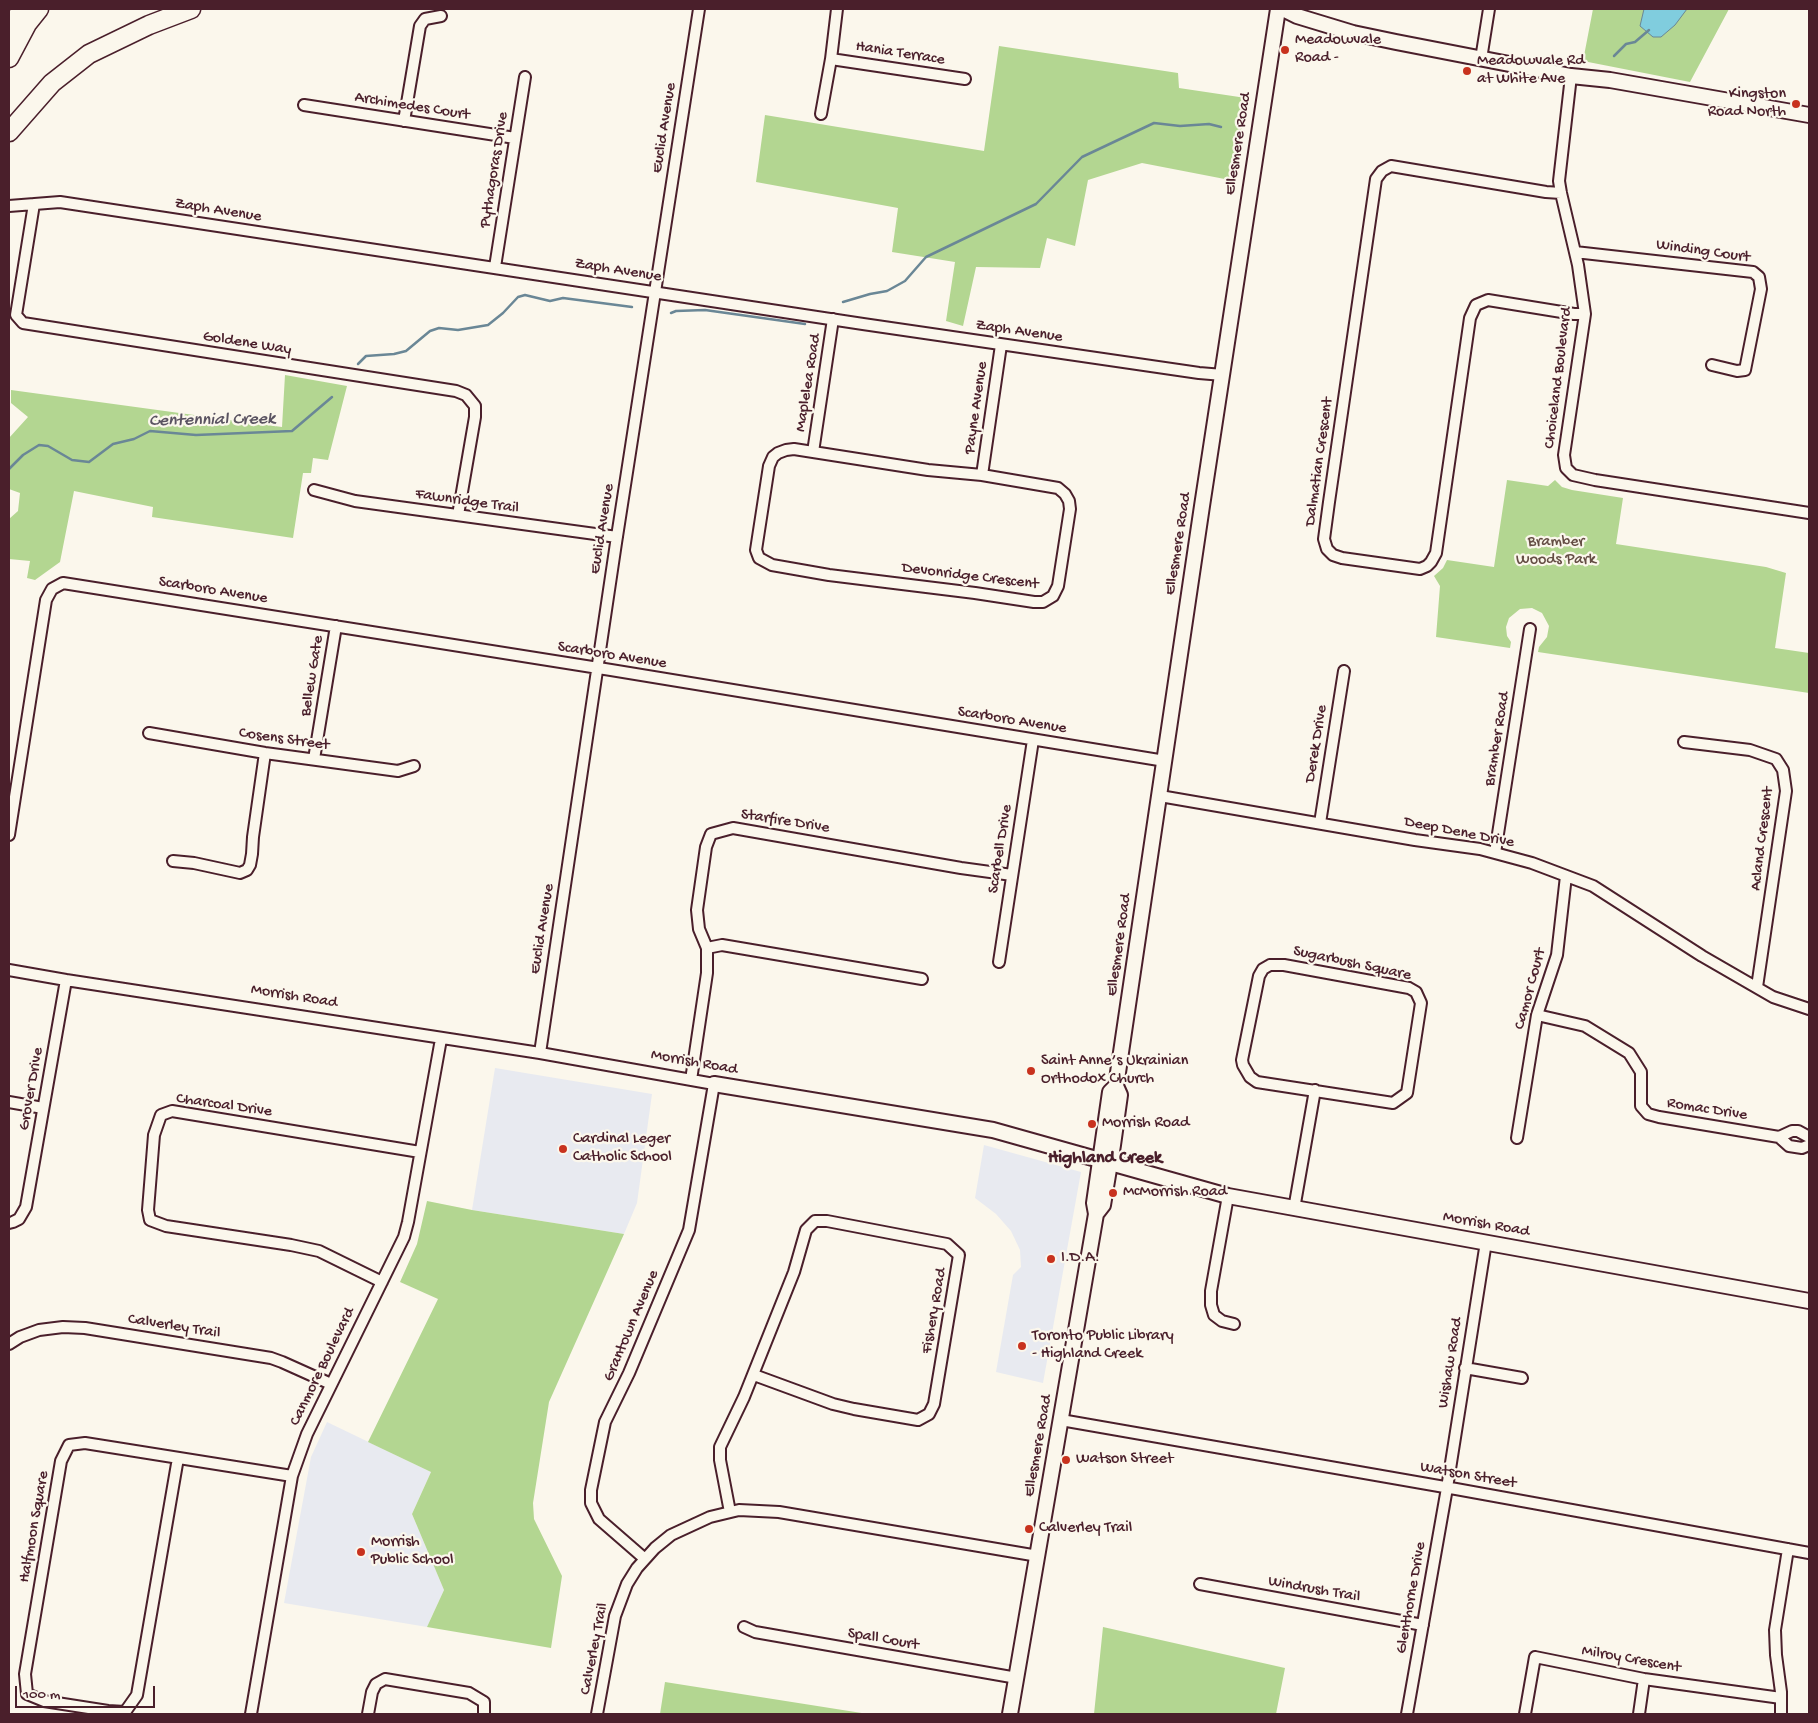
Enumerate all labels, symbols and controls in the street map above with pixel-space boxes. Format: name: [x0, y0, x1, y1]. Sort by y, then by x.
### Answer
place label: Meadowvale Road -: [1295, 31, 1381, 69]
street label: Hania Terrace: [854, 37, 946, 71]
marker: Meadowvale Road -: [1279, 44, 1291, 56]
place label: Meadowvale Rd at White Ave: [1477, 52, 1585, 90]
marker: Meadowvale Rd at White Ave: [1461, 65, 1473, 77]
street label: Euclid Avenue: [648, 81, 682, 175]
place label: Kingston Road North: [1708, 85, 1786, 123]
street label: Archimedes Court: [353, 88, 471, 126]
street label: Ellesmere Road: [1221, 91, 1257, 197]
marker: Kingston Road North: [1790, 98, 1802, 110]
street label: Pythagoras Drive: [476, 111, 514, 229]
street label: Zaph Avenue: [173, 195, 263, 227]
street label: Winding Court: [1655, 236, 1751, 268]
street label: Zaph Avenue: [573, 255, 663, 287]
street label: Choiceland Boulevard: [1541, 306, 1577, 450]
street label: Zaph Avenue: [974, 316, 1064, 348]
street label: Goldene Way: [201, 328, 293, 360]
street label: Maplelea Road: [792, 333, 826, 433]
street label: Payne Avenue: [961, 360, 993, 456]
street label: Dalmatian Crescent: [1301, 396, 1339, 528]
water label: Centennial Creek: [149, 409, 275, 433]
street label: Euclid Avenue: [586, 482, 620, 576]
street label: Fawnridge Trail: [414, 485, 520, 519]
street label: Ellesmere Road: [1161, 491, 1197, 597]
park label: Bramber Woods Park: [1516, 533, 1596, 571]
street label: Devonridge Crescent: [901, 559, 1039, 595]
street label: Scarboro Avenue: [157, 573, 269, 609]
street label: Bellew Gate: [297, 634, 329, 718]
street label: Scarboro Avenue: [556, 638, 668, 674]
street label: Bramber Road: [1481, 690, 1515, 788]
street label: Scarboro Avenue: [956, 703, 1068, 739]
street label: Derek Drive: [1301, 704, 1333, 784]
street label: Cosens Street: [238, 724, 330, 756]
street label: Acland Crescent: [1747, 786, 1779, 892]
street label: Scarbell Drive: [984, 803, 1018, 895]
street label: Starfire Drive: [739, 806, 831, 838]
street label: Deep Dene Drive: [1402, 813, 1516, 853]
street label: Euclid Avenue: [526, 882, 560, 976]
street label: Ellesmere Road: [1103, 892, 1137, 998]
street label: Sugarbush Square: [1291, 942, 1413, 986]
street label: Camor Court: [1511, 946, 1551, 1032]
street label: Morrish Road: [249, 981, 339, 1013]
street label: Grover Drive: [15, 1046, 49, 1132]
street label: Morrish Road: [649, 1046, 739, 1080]
place label: Saint Anne’s Ukrainian Orthodox Church: [1041, 1052, 1188, 1090]
marker: Saint Anne’s Ukrainian Orthodox Church: [1025, 1065, 1037, 1077]
street label: Charcoal Drive: [175, 1090, 273, 1122]
street label: Romac Drive: [1665, 1094, 1749, 1126]
place label: Morrish Road: [1102, 1114, 1189, 1134]
marker: Morrish Road: [1086, 1118, 1098, 1130]
place label: Cardinal Leger Catholic School: [573, 1130, 672, 1168]
marker: Cardinal Leger Catholic School: [557, 1143, 569, 1155]
district label: Highland Creek: [1048, 1148, 1162, 1170]
place label: McMorrish Road: [1123, 1183, 1227, 1203]
marker: McMorrish Road: [1107, 1187, 1119, 1199]
street label: Morrish Road: [1441, 1208, 1531, 1242]
place label: I.D.A.: [1061, 1249, 1100, 1269]
marker: I.D.A.: [1045, 1253, 1057, 1265]
street label: Grantown Avenue: [600, 1267, 664, 1385]
street label: Fishery Road: [918, 1267, 952, 1355]
street label: Canmore Boulevard: [286, 1305, 360, 1429]
street label: Calverley Trail: [126, 1310, 222, 1344]
street label: Wishaw Road: [1434, 1316, 1468, 1410]
place label: Toronto Public Library - Highland Creek: [1032, 1327, 1174, 1365]
marker: Toronto Public Library - Highland Creek: [1016, 1340, 1028, 1352]
street label: Ellesmere Road: [1021, 1393, 1057, 1499]
place label: Watson Street: [1076, 1450, 1173, 1470]
marker: Watson Street: [1060, 1454, 1072, 1466]
street label: Watson Street: [1418, 1458, 1518, 1494]
street label: Halfmoon Square: [16, 1470, 54, 1584]
place label: Calverley Trail: [1039, 1519, 1132, 1539]
marker: Calverley Trail: [1023, 1523, 1035, 1535]
place label: Morrish Public School: [371, 1533, 454, 1571]
street label: Glenthorne Drive: [1393, 1541, 1431, 1655]
marker: Morrish Public School: [355, 1546, 367, 1558]
street label: Windrush Trail: [1266, 1572, 1362, 1608]
street label: Calverley Trail: [577, 1601, 613, 1697]
street label: Spall Court: [846, 1624, 920, 1656]
street label: Milroy Crescent: [1580, 1642, 1682, 1678]
scale bar: [18, 1676, 158, 1708]
text: 100 m: [23, 1686, 60, 1704]

